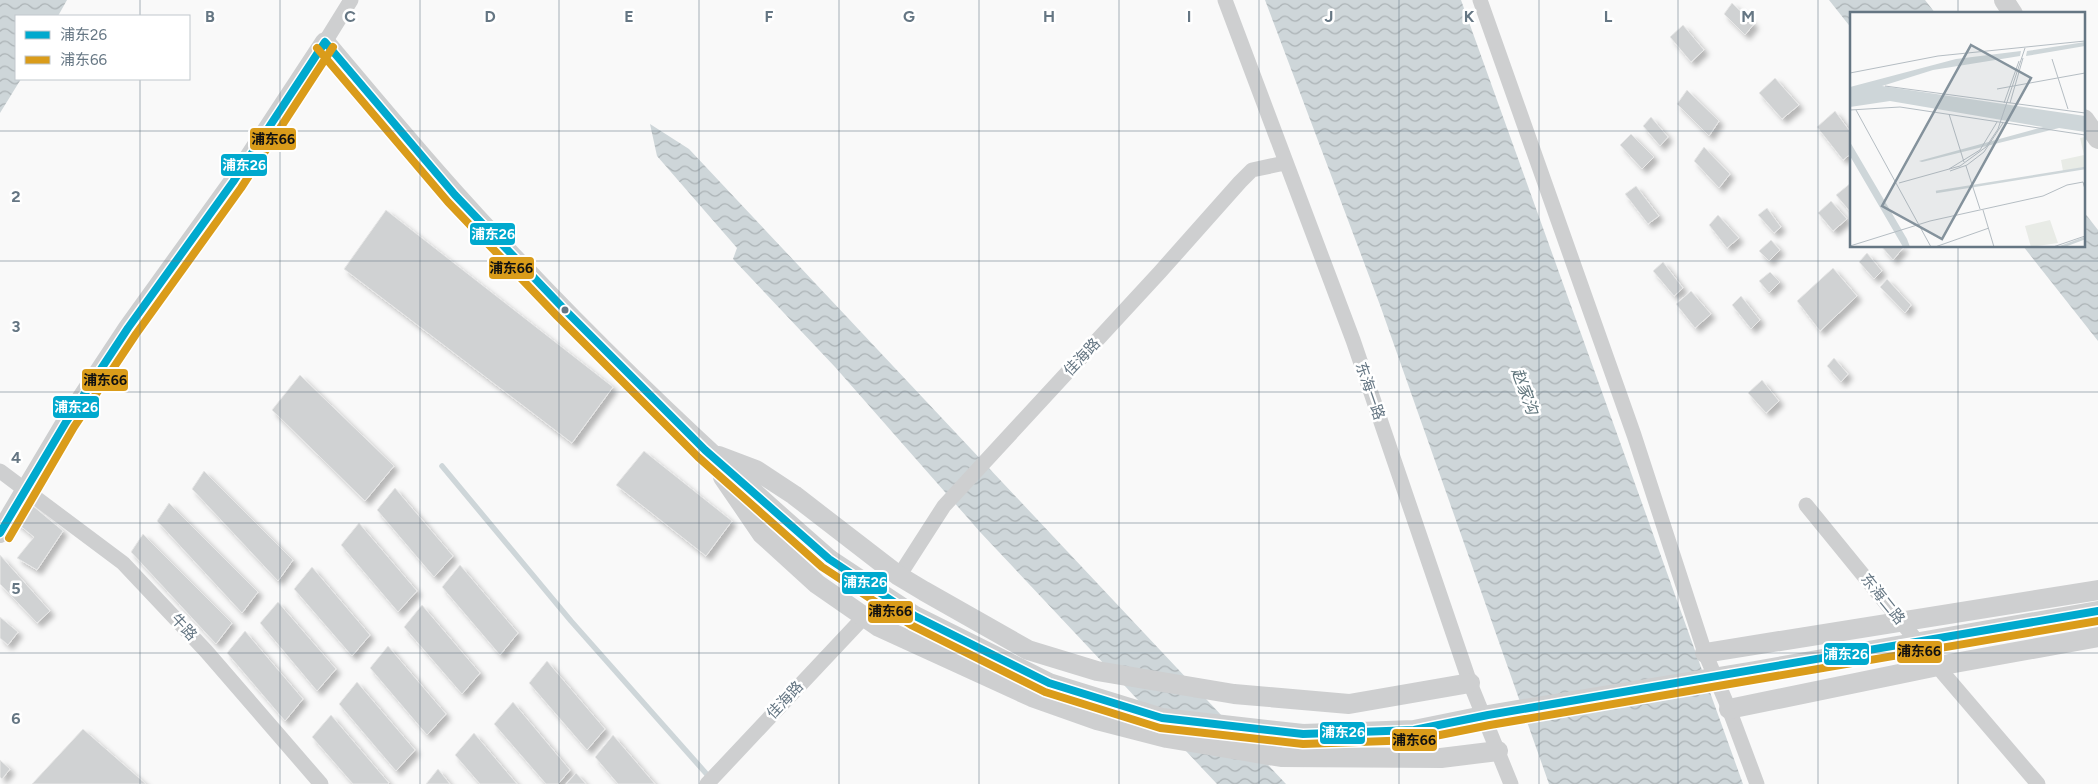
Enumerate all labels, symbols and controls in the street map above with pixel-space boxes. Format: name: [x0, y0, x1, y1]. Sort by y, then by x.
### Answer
text: B: [205, 7, 215, 26]
text: C: [344, 7, 356, 26]
text: D: [484, 7, 496, 26]
text: E: [624, 7, 634, 26]
text: F: [765, 7, 774, 26]
text: G: [903, 7, 915, 26]
text: H: [1043, 7, 1055, 26]
text: I: [1187, 7, 1191, 26]
text: J: [1325, 7, 1333, 26]
text: K: [1464, 7, 1475, 26]
text: L: [1604, 7, 1613, 26]
text: M: [1741, 7, 1755, 26]
inset map: [1850, 12, 2086, 248]
legend: [15, 15, 190, 80]
text: 浦东26: [60, 26, 107, 44]
text: 浦东66: [60, 51, 107, 69]
line badge: 浦东66: [249, 127, 297, 151]
text: 浦东66: [251, 131, 295, 148]
line badge: 浦东26: [220, 153, 268, 177]
text: 浦东26: [222, 157, 266, 174]
text: 2: [11, 187, 21, 206]
line badge: 浦东26: [469, 222, 516, 246]
text: 浦东26: [471, 226, 515, 243]
line badge: 浦东66: [488, 256, 535, 280]
text: 浦东66: [489, 260, 533, 277]
unlabelled marker: [560, 305, 570, 315]
text: 3: [12, 317, 21, 336]
street label: 佳海路: [1060, 334, 1104, 380]
street label: 东海一路: [1352, 360, 1388, 422]
water label: 赵家沟: [1508, 365, 1543, 419]
line badge: 浦东66: [81, 368, 129, 392]
text: 浦东66: [83, 372, 127, 389]
line badge: 浦东26: [52, 395, 100, 419]
text: 浦东26: [54, 399, 98, 416]
text: 4: [11, 448, 21, 467]
street label: 东海二路: [1857, 570, 1909, 628]
line badge: 浦东26: [841, 571, 888, 595]
text: 浦东26: [843, 574, 887, 591]
text: 5: [11, 579, 21, 598]
line badge: 浦东66: [867, 600, 914, 624]
text: 浦东66: [868, 603, 912, 620]
street label: 牛路: [167, 610, 201, 644]
line badge: 浦东66: [1896, 640, 1943, 664]
line badge: 浦东26: [1823, 642, 1870, 666]
text: 浦东66: [1897, 643, 1941, 660]
text: 浦东26: [1824, 646, 1868, 663]
street label: 佳海路: [763, 677, 807, 723]
text: 6: [11, 709, 21, 728]
line badge: 浦东26: [1319, 721, 1366, 745]
text: 浦东26: [1321, 724, 1365, 741]
line badge: 浦东66: [1391, 728, 1438, 752]
text: 浦东66: [1392, 732, 1436, 749]

